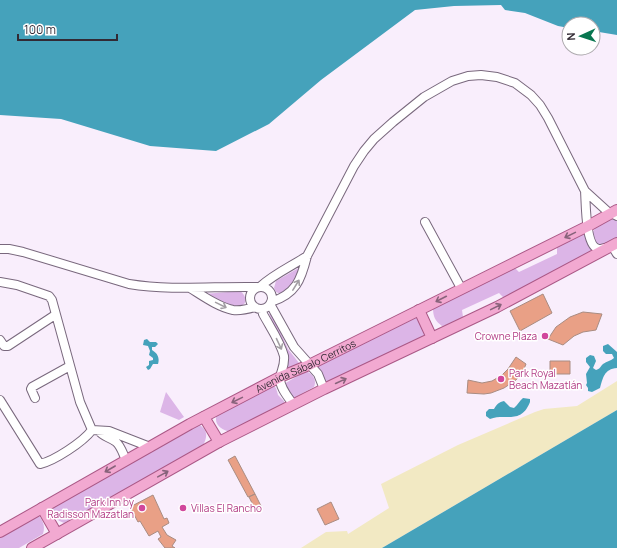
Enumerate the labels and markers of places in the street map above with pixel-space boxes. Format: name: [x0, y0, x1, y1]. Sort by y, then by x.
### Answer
place label: Crowne Plaza: [475, 329, 537, 343]
marker: Crowne Plaza: [540, 331, 550, 341]
place label: Park Royal Beach Mazatlán: [509, 366, 582, 392]
marker: Park Royal Beach Mazatlán: [496, 374, 506, 384]
place label: Park Inn by Radisson Mazatlan: [47, 495, 135, 521]
place label: Villas El Rancho: [191, 501, 262, 515]
marker: Park Inn by Radisson Mazatlan: [137, 503, 147, 513]
marker: Villas El Rancho: [178, 503, 188, 513]

